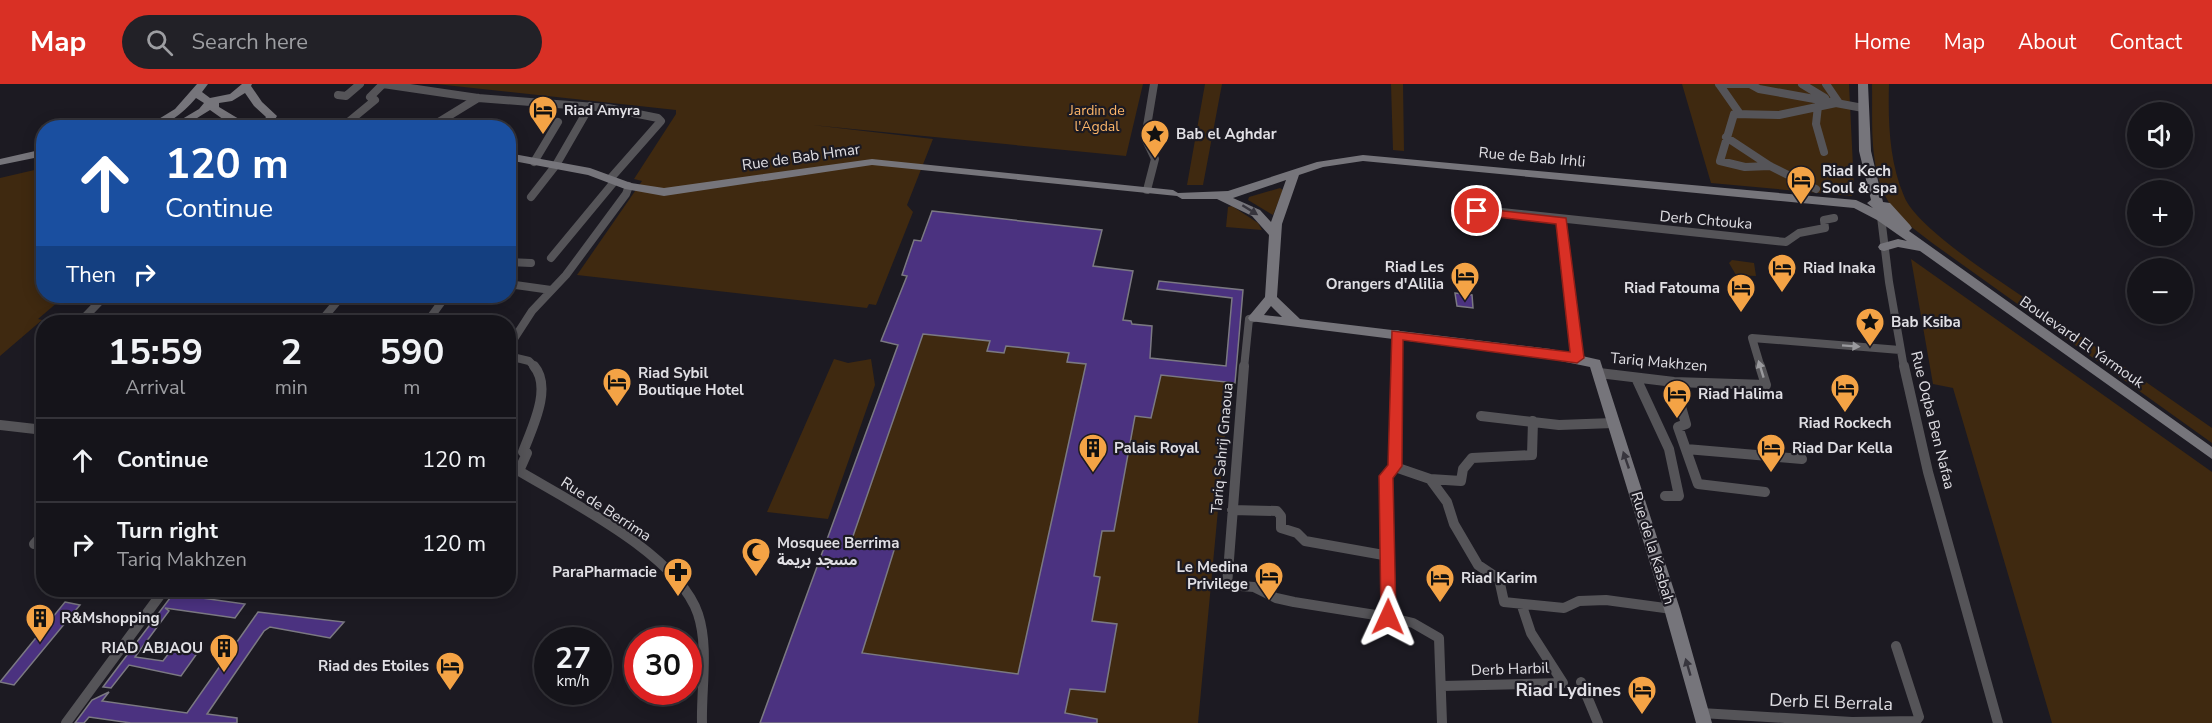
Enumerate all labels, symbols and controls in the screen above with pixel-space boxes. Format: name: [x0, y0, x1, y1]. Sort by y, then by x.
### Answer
search box: [122, 15, 542, 69]
text: Map: [30, 23, 86, 61]
icon: search: [143, 26, 176, 59]
text: Search here: [191, 27, 308, 57]
text: Home: [1854, 28, 1911, 56]
text: Map: [1944, 28, 1985, 56]
text: About: [2018, 28, 2076, 56]
text: Contact: [2109, 28, 2182, 56]
hotel icon: Riad Amyra: [527, 94, 559, 136]
place label: Riad Amyra: [564, 101, 640, 120]
park label: Jardin de l'Agdal: [1068, 101, 1125, 136]
map controls: [2127, 102, 2193, 324]
button: sound: [2127, 102, 2193, 168]
place icon: Bab el Aghdar: [1139, 118, 1171, 160]
place label: Bab el Aghdar: [1176, 124, 1277, 144]
text: 120 m: [165, 136, 289, 193]
street label: Rue de Bab Hmar: [741, 139, 862, 175]
street label: Rue de Bab Irhli: [1478, 142, 1586, 172]
icon: ahead: [66, 144, 144, 222]
place label: Riad Kech Soul & spa: [1822, 161, 1897, 198]
hotel icon: Riad Kech Soul & spa: [1785, 164, 1817, 206]
button: +: [2127, 180, 2193, 246]
pin: [1451, 185, 1502, 236]
text: Continue: [165, 190, 273, 227]
icon: arrive: [1460, 194, 1493, 227]
one-way arrow: [1242, 204, 1258, 215]
street label: Derb Chtouka: [1659, 206, 1753, 234]
hotel icon: Riad Inaka: [1766, 252, 1798, 294]
place label: Riad Les Orangers d'Alilia: [1326, 257, 1444, 294]
icon: right: [128, 258, 161, 291]
place label: Riad Inaka: [1803, 258, 1876, 278]
button: −: [2127, 258, 2193, 324]
text: Then: [66, 260, 116, 290]
hotel icon: Riad Les Orangers d'Alilia: [1449, 260, 1481, 302]
hotel icon: Riad Fatouma: [1725, 272, 1757, 314]
place label: Riad Fatouma: [1624, 278, 1720, 298]
street label: Boulevard El Yarmouk: [2016, 291, 2149, 393]
place icon: Bab Ksiba: [1854, 306, 1886, 348]
place label: Bab Ksiba: [1891, 312, 1961, 332]
text: 15:59: [108, 328, 203, 377]
text: 2: [280, 328, 302, 377]
text: 590: [379, 328, 444, 377]
one-way arrow: [1842, 342, 1861, 351]
street label: Tariq Makhzen: [1610, 348, 1708, 376]
street label: Rue Oqba Ben Nafaa: [1906, 349, 1960, 491]
one-way arrow: [1756, 360, 1765, 378]
place label: Riad Sybil Boutique Hotel: [638, 363, 744, 400]
hotel icon: Riad Sybil Boutique Hotel: [601, 366, 633, 408]
hotel icon: Riad Rockech: [1829, 372, 1861, 414]
text: Arrival: [125, 374, 185, 401]
text: min: [275, 374, 308, 401]
text: m: [403, 374, 420, 401]
hotel icon: Riad Halima: [1661, 378, 1693, 420]
street label: Tariq Sahrij Gnaoua: [1206, 382, 1238, 514]
place label: Riad Halima: [1698, 384, 1783, 404]
place label: Riad Rockech: [1798, 413, 1892, 433]
building icon: Palais Royal: [1077, 432, 1109, 474]
hotel icon: Riad Dar Kella: [1755, 432, 1787, 474]
place label: Palais Royal: [1114, 438, 1199, 458]
place label: Riad Dar Kella: [1792, 438, 1893, 458]
icon: ahead: [66, 444, 99, 477]
text: Continue: [117, 445, 208, 475]
text: 120 m: [422, 445, 486, 475]
one-way arrow: [1620, 451, 1630, 469]
street label: Rue de Berrima: [557, 472, 655, 546]
street label: Rue de la Kasbah: [1626, 489, 1680, 607]
text: Turn right: [117, 516, 218, 546]
icon: right: [66, 528, 99, 561]
text: 120 m: [422, 529, 486, 559]
place label: Mosquee Berrima مسجد بريمة: [777, 533, 899, 570]
mosque icon: Mosquee Berrima مسجد بريمة: [740, 536, 772, 578]
text: Tariq Makhzen: [117, 546, 247, 573]
pharmacy icon: ParaPharmacie: [662, 556, 694, 598]
place label: Le Medina Privilege: [1177, 557, 1248, 594]
hotel icon: Le Medina Privilege: [1253, 560, 1285, 602]
place label: ParaPharmacie: [552, 562, 657, 582]
hotel icon: Riad Karim: [1424, 562, 1456, 604]
place label: Riad Karim: [1461, 568, 1537, 588]
position arrow: [1356, 585, 1420, 649]
building icon: R&Mshopping: [24, 602, 56, 644]
place label: R&Mshopping: [61, 608, 160, 628]
speed limit sign: 30: [624, 627, 702, 705]
building icon: RIAD ABJAOU: [208, 632, 240, 674]
place label: RIAD ABJAOU: [101, 638, 203, 658]
text: 27: [555, 638, 591, 679]
hotel icon: Riad des Etoiles: [434, 650, 466, 692]
place label: Riad des Etoiles: [318, 656, 429, 676]
street label: Derb Harbil: [1470, 658, 1550, 680]
one-way arrow: [1683, 658, 1692, 676]
text: km/h: [556, 671, 590, 691]
hotel icon: Riad Lydines: [1626, 674, 1658, 716]
place label: Riad Lydines: [1516, 678, 1621, 702]
street label: Derb El Berrala: [1769, 688, 1893, 716]

